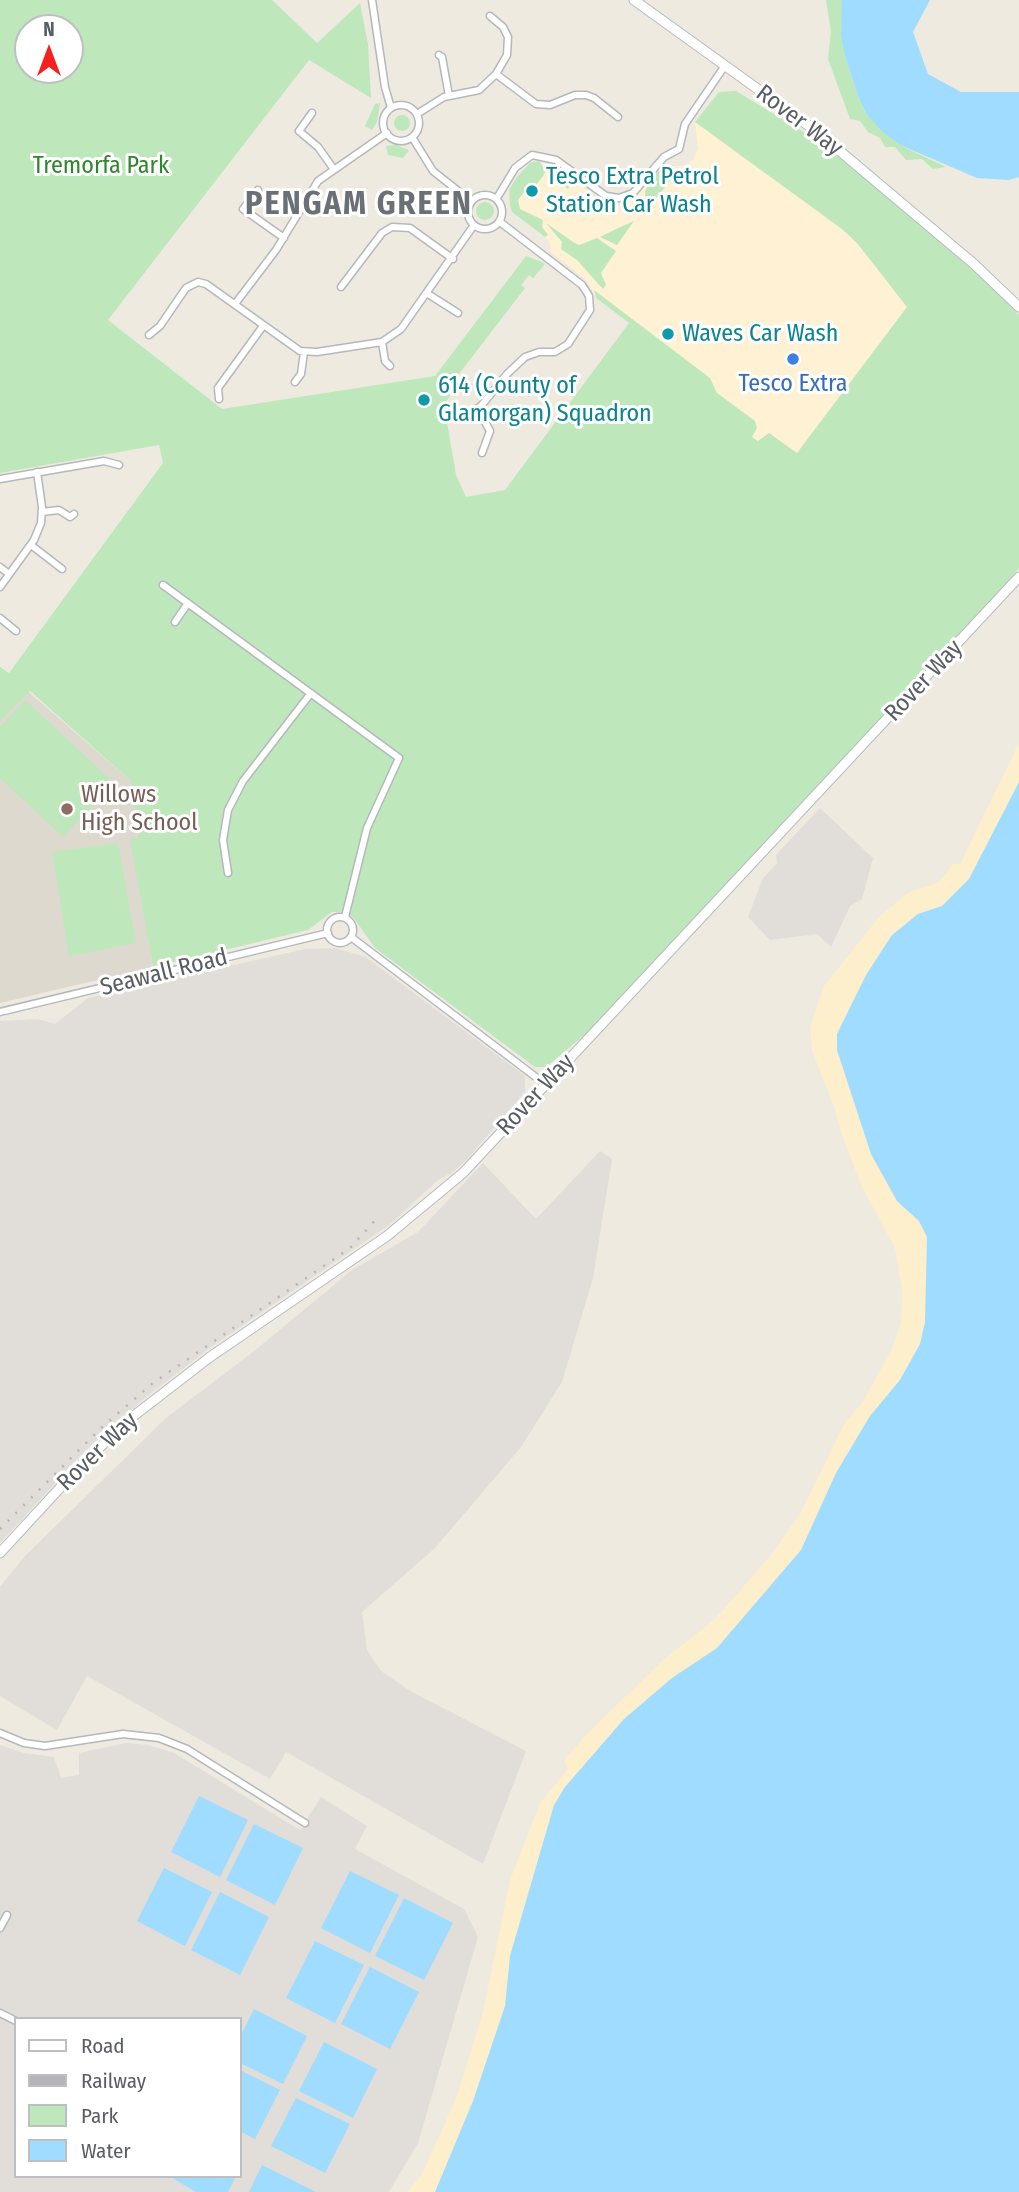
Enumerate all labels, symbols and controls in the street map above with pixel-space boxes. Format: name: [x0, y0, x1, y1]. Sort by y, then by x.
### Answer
north arrow: [14, 14, 84, 84]
text: N: [43, 18, 55, 41]
street label: Rover Way: [750, 79, 848, 163]
park label: Tremorfa Park: [33, 152, 169, 180]
place label: Tesco Extra Petrol Station Car Wash: [546, 163, 719, 219]
marker: Tesco Extra Petrol Station Car Wash: [524, 183, 540, 199]
district label: PENGAM GREEN: [246, 186, 472, 224]
place label: Waves Car Wash: [682, 320, 838, 348]
marker: Waves Car Wash: [660, 326, 676, 342]
marker: Tesco Extra: [785, 351, 801, 367]
place label: Tesco Extra: [739, 370, 847, 398]
place label: 614 (County of Glamorgan) Squadron: [438, 372, 652, 428]
marker: 614 (County of Glamorgan) Squadron: [416, 392, 432, 408]
street label: Rover Way: [879, 634, 969, 728]
place label: Willows High School: [81, 781, 198, 837]
marker: Willows High School: [59, 801, 75, 817]
street label: Seawall Road: [97, 943, 231, 1003]
street label: Rover Way: [491, 1048, 581, 1142]
street label: Rover Way: [52, 1407, 144, 1497]
legend: [14, 2017, 242, 2178]
text: Road: [81, 2033, 125, 2059]
text: Railway: [81, 2068, 146, 2094]
text: Park: [81, 2103, 118, 2129]
text: Water: [81, 2138, 131, 2164]

